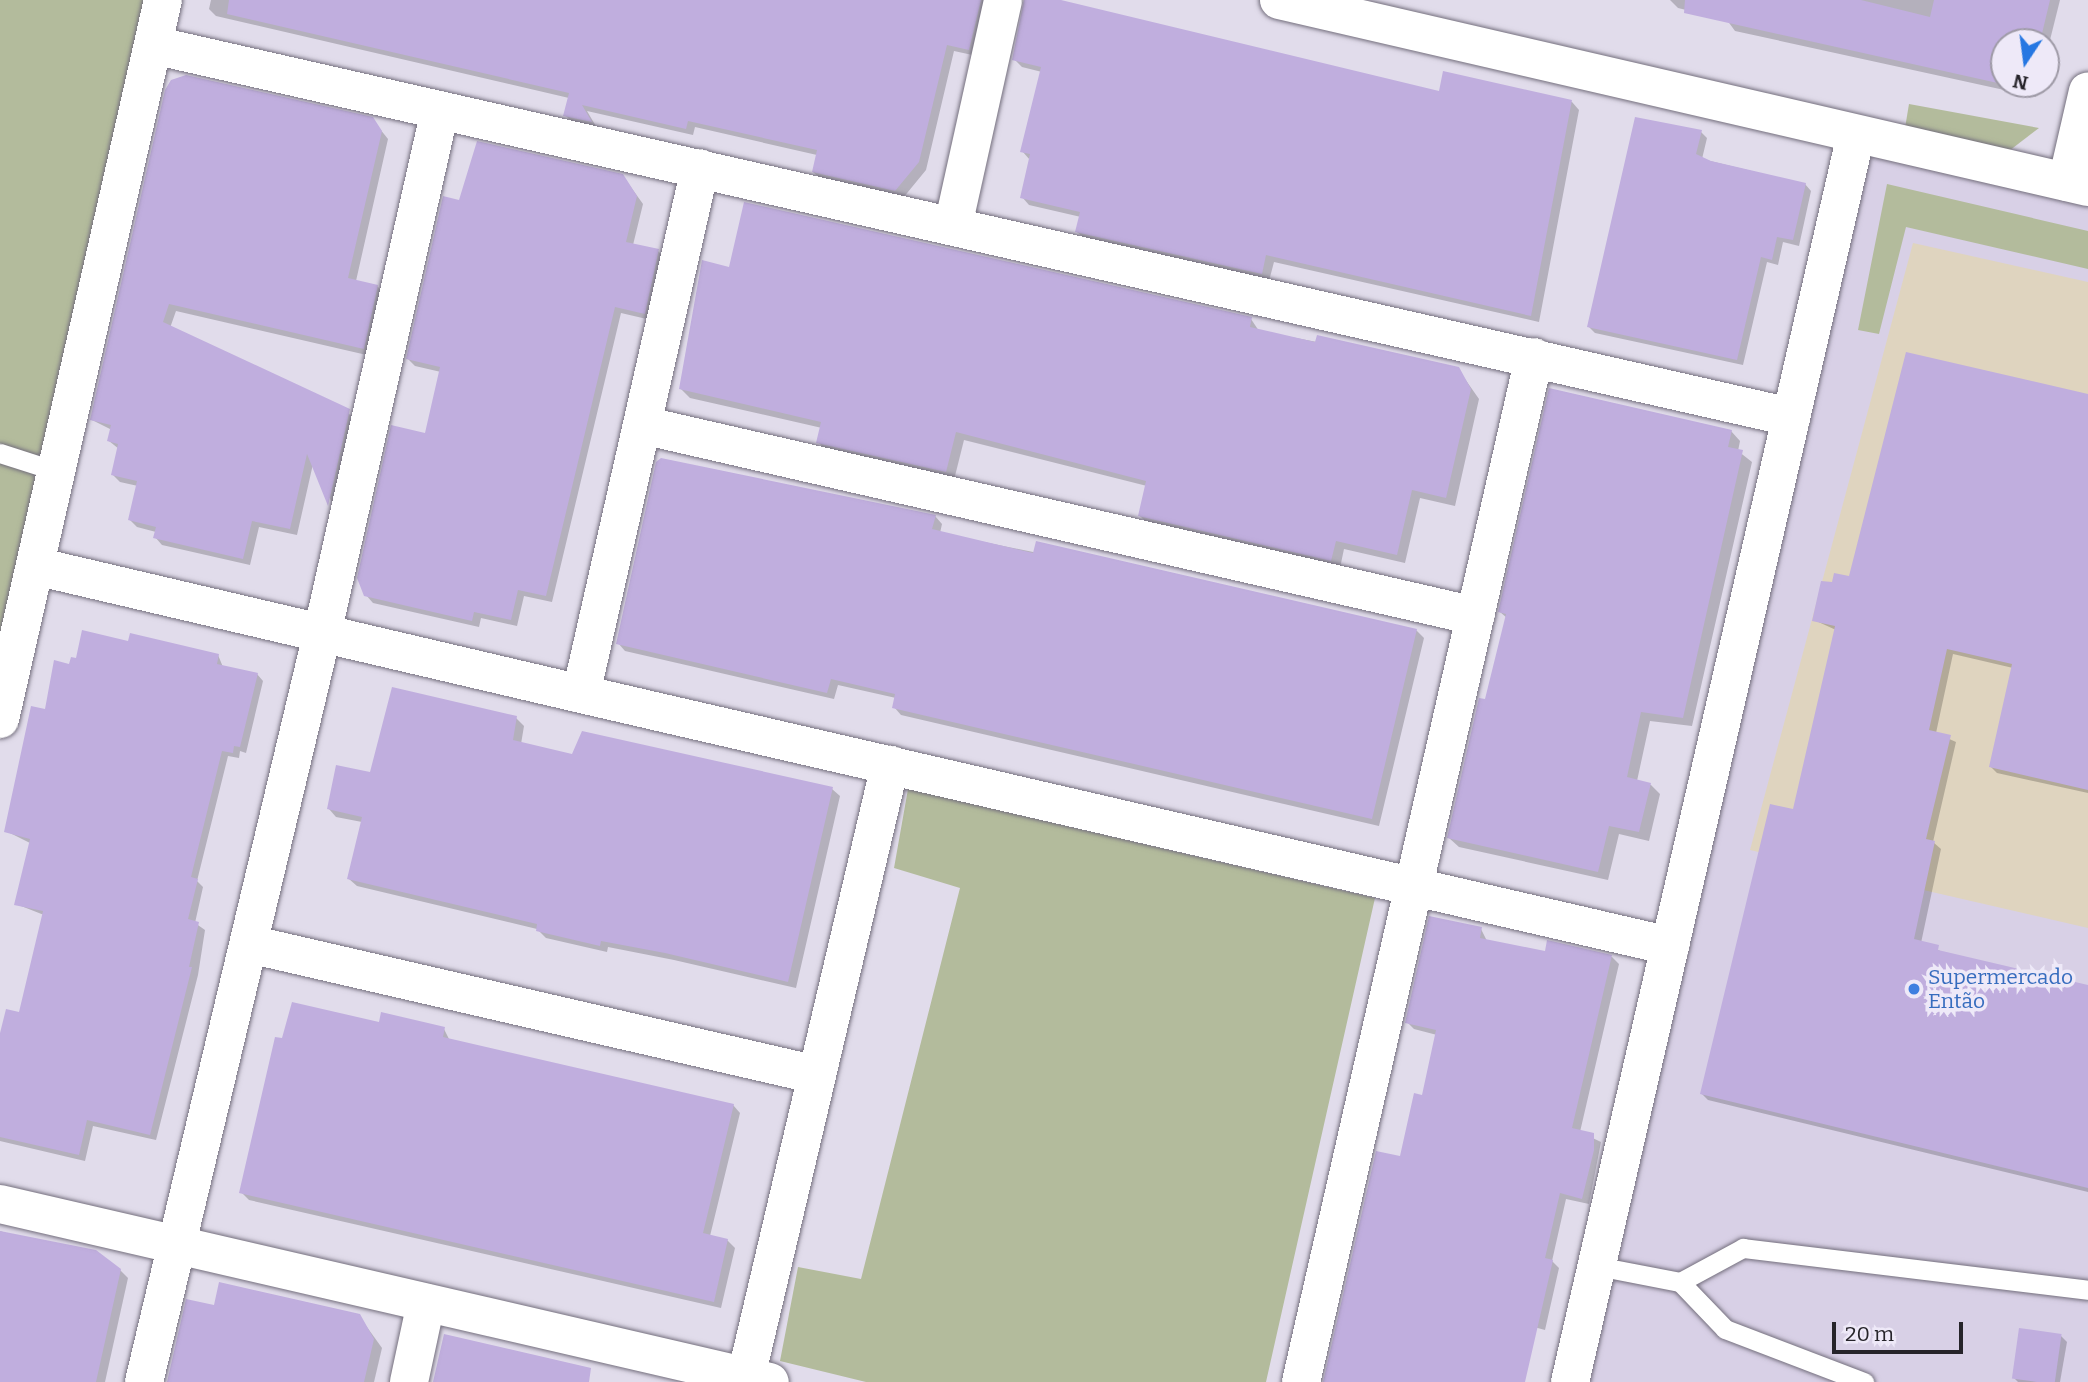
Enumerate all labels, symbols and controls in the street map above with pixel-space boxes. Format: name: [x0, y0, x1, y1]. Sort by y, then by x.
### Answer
north arrow: [1990, 28, 2060, 98]
text: N: [2011, 69, 2030, 95]
place label: Supermercado Então: [1928, 964, 2073, 1014]
marker: Supermercado Então: [1906, 981, 1922, 997]
scale bar: [1836, 1308, 1967, 1352]
text: 20 m: [1845, 1321, 1894, 1347]

